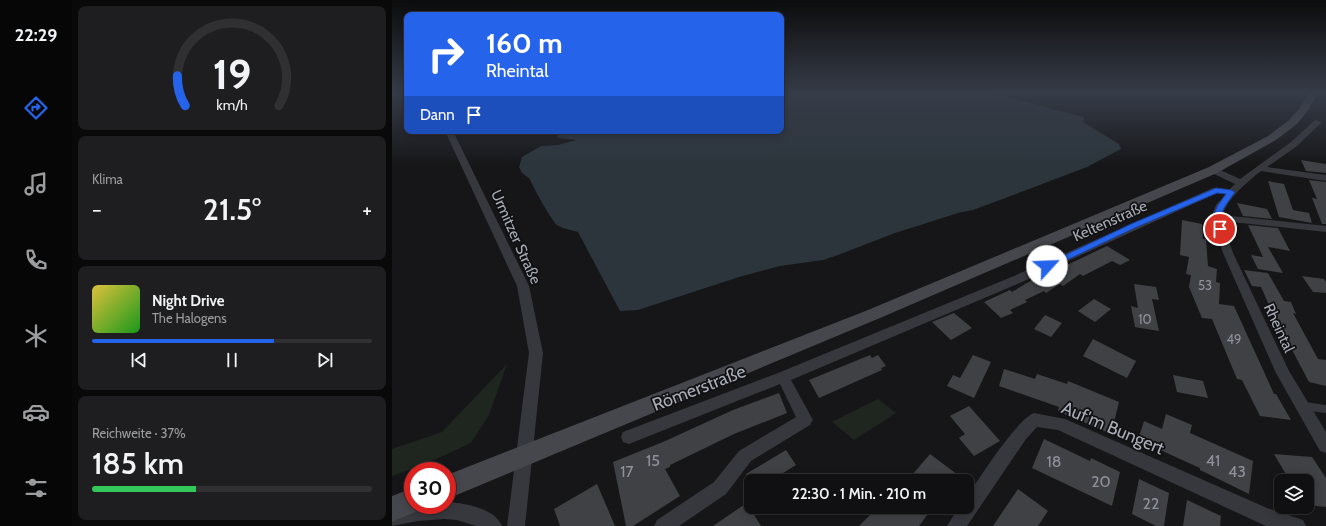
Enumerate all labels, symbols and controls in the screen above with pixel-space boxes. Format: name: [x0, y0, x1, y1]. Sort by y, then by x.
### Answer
text: 22:29: [15, 24, 57, 46]
text: 160 m: [486, 26, 562, 60]
icon: right: [420, 28, 472, 80]
text: 19: [213, 49, 251, 99]
text: Rheintal: [486, 60, 548, 82]
icon: directions: [22, 94, 50, 122]
text: km/h: [216, 96, 248, 114]
icon: arrive: [463, 104, 485, 126]
text: Dann: [420, 106, 455, 124]
icon: music: [22, 170, 50, 198]
text: Klima: [92, 171, 123, 187]
street label: Urmitzer Straße: [487, 187, 545, 287]
text: 21.5°: [203, 191, 261, 228]
text: −: [92, 196, 102, 223]
text: +: [362, 196, 372, 223]
street label: Keltenstraße: [1070, 196, 1150, 245]
pin: [1203, 212, 1237, 246]
icon: arrive: [1209, 218, 1231, 240]
position arrow: [1026, 245, 1068, 287]
icon: phone: [22, 246, 50, 274]
house number: 53: [1198, 277, 1212, 293]
text: Night Drive: [152, 292, 225, 310]
street label: Rheintal: [1260, 301, 1298, 356]
text: The Halogens: [152, 310, 227, 326]
house number: 10: [1138, 311, 1152, 327]
icon: climate: [22, 322, 50, 350]
house number: 49: [1227, 331, 1241, 347]
icon: previous: [128, 349, 150, 371]
icon: pause: [221, 349, 243, 371]
icon: next: [314, 349, 336, 371]
street label: Römerstraße: [649, 360, 749, 416]
street label: Auf'm Bungert: [1058, 397, 1168, 459]
icon: car: [22, 398, 50, 426]
text: Reichweite · 37%: [92, 425, 186, 441]
text: 185 km: [92, 445, 184, 482]
house number: 15: [646, 451, 660, 470]
house number: 41: [1206, 451, 1220, 470]
house number: 18: [1047, 452, 1061, 471]
speed limit sign: 30: [404, 462, 456, 514]
house number: 17: [620, 462, 634, 481]
house number: 43: [1228, 462, 1246, 481]
house number: 20: [1091, 472, 1111, 491]
icon: filters: [22, 474, 50, 502]
map controls: [1274, 474, 1314, 514]
button: layers: [1274, 474, 1314, 514]
text: 22:30 · 1 Min. · 210 m: [792, 485, 926, 503]
house number: 22: [1143, 494, 1159, 513]

